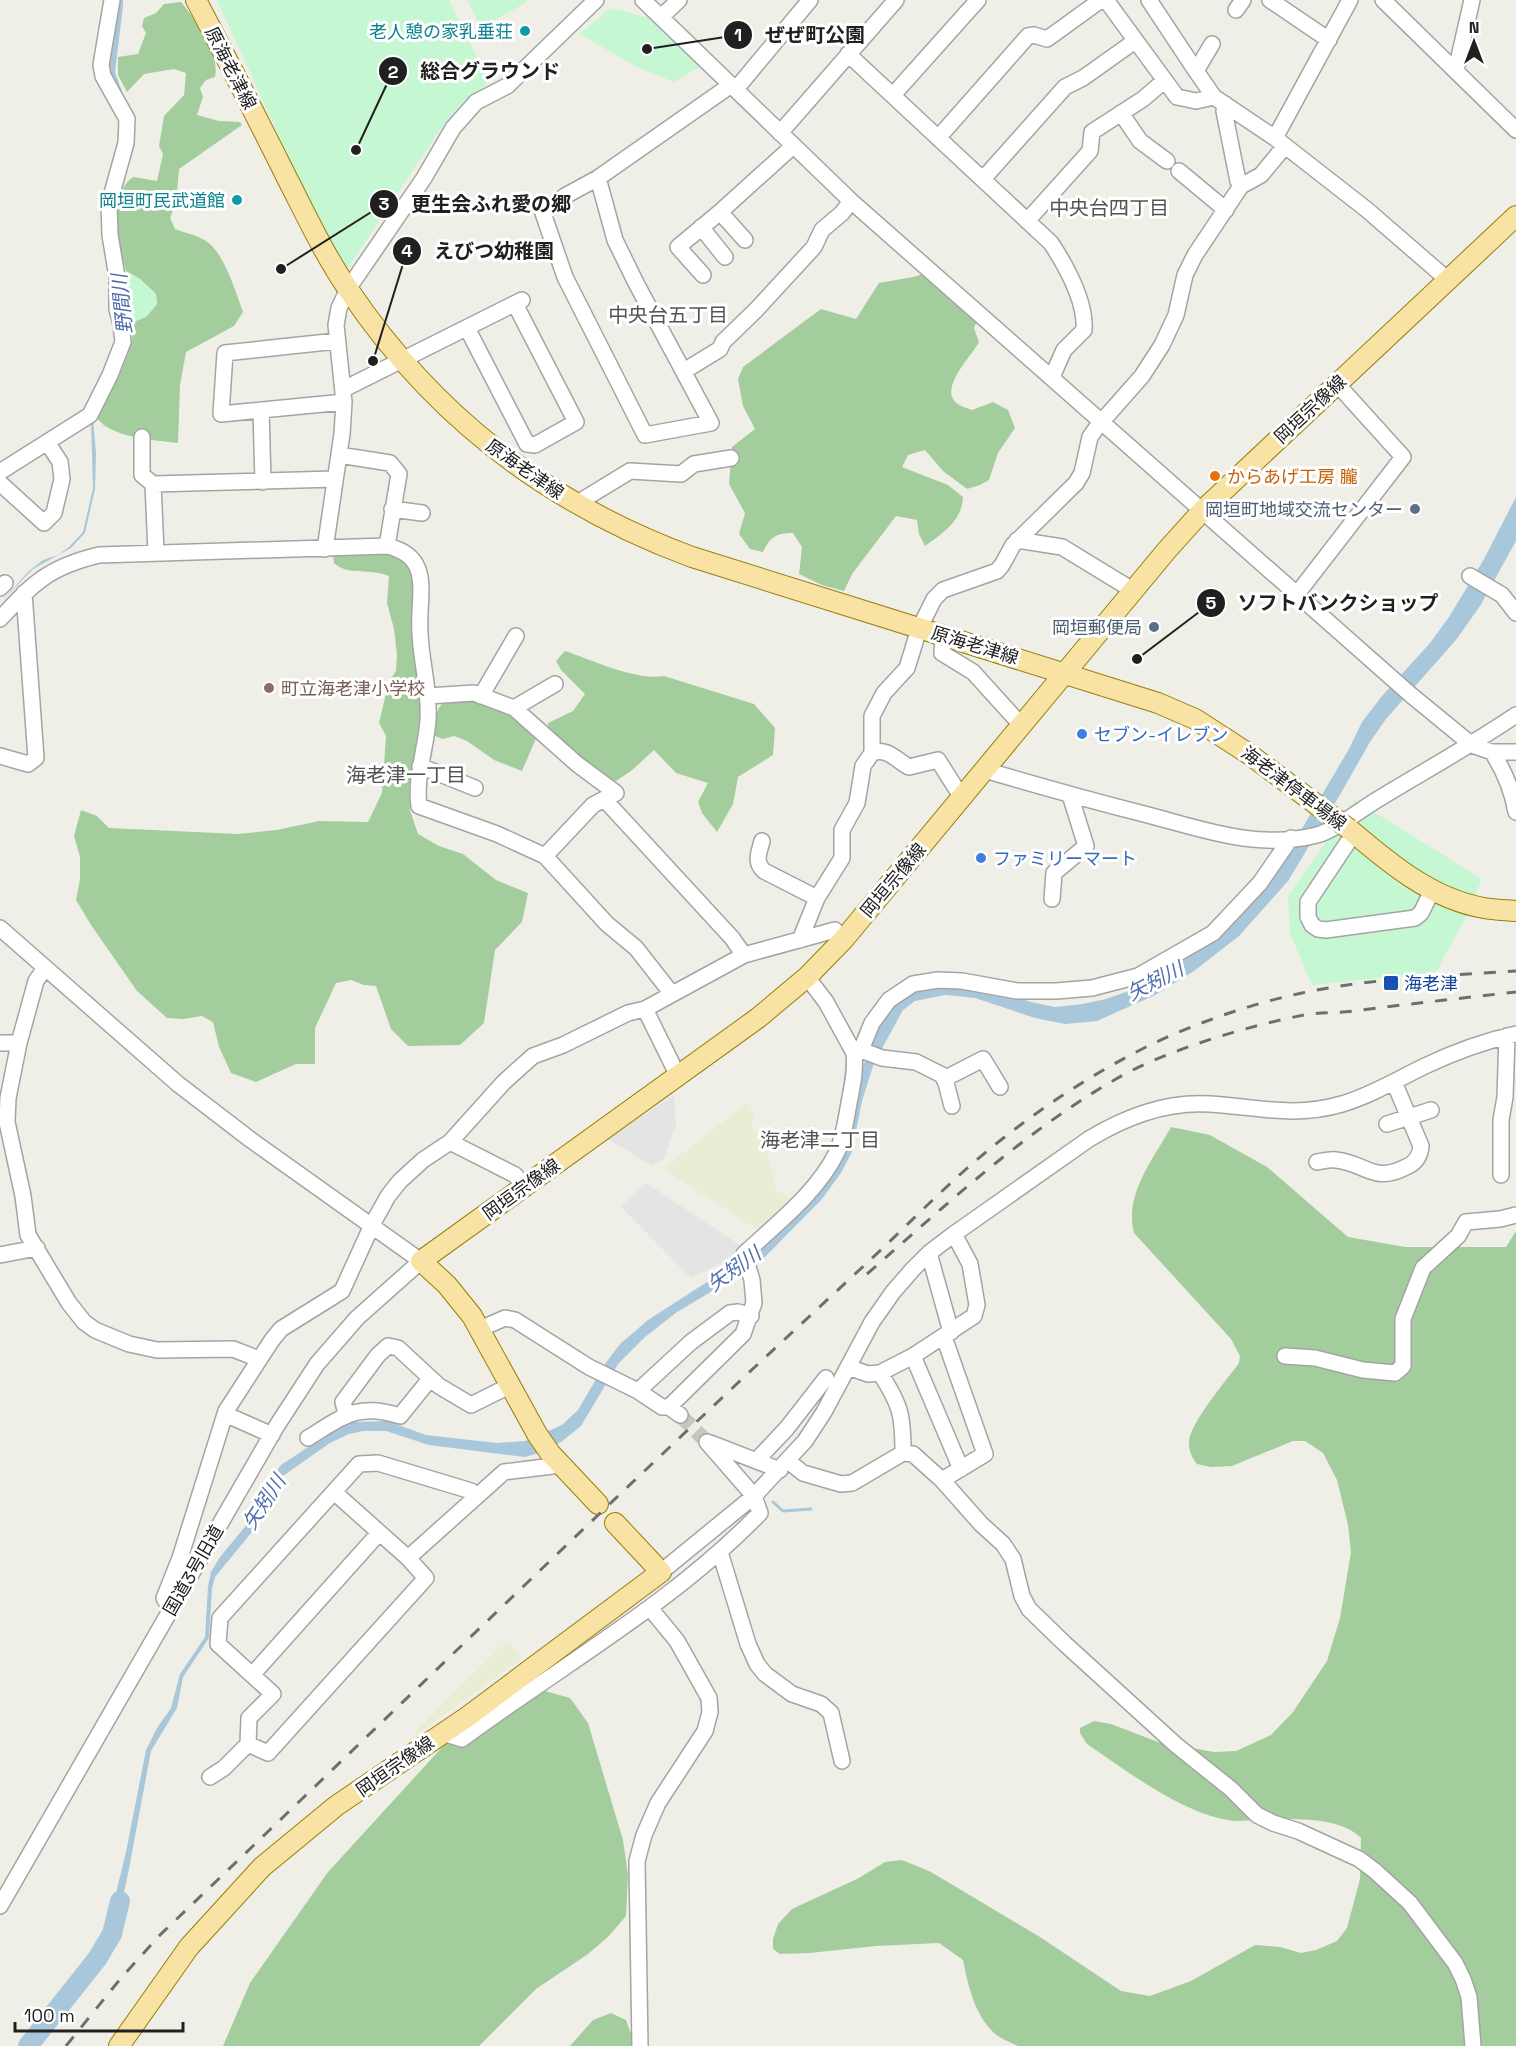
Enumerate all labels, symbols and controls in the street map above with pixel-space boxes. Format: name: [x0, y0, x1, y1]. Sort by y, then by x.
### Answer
north arrow: [1444, 12, 1504, 72]
callout: ぜぜ町公園: [723, 16, 877, 54]
text: N: [1469, 17, 1479, 38]
place label: 老人憩の家乳垂荘: [369, 20, 513, 43]
text: ぜぜ町公園: [765, 22, 865, 48]
street label: 原海老津線: [200, 23, 262, 113]
text: 1: [734, 23, 742, 46]
marker: 老人憩の家乳垂荘: [518, 24, 532, 38]
callout: 総合グラウンド: [378, 52, 572, 90]
text: 総合グラウンド: [420, 58, 560, 84]
text: 2: [388, 60, 399, 83]
callout: 更生会ふれ愛の郷: [369, 185, 583, 223]
place label: 岡垣町民武道館: [99, 189, 225, 212]
text: 更生会ふれ愛の郷: [411, 191, 571, 217]
text: 3: [379, 192, 390, 215]
marker: 岡垣町民武道館: [230, 193, 244, 207]
district label: 中央台四丁目: [1049, 195, 1169, 221]
callout: えびつ幼稚園: [392, 232, 566, 270]
text: えびつ幼稚園: [434, 238, 554, 264]
text: 4: [401, 239, 413, 262]
water label: 野間川: [106, 271, 138, 335]
district label: 中央台五丁目: [608, 302, 728, 328]
street label: 岡垣宗像線: [1269, 370, 1351, 448]
street label: 原海老津線: [482, 434, 568, 504]
place label: からあげ工房 朧: [1227, 465, 1358, 488]
marker: からあげ工房 朧: [1208, 469, 1222, 483]
place label: 岡垣町地域交流センター: [1205, 498, 1403, 521]
marker: 岡垣町地域交流センター: [1408, 502, 1422, 516]
callout: ソフトバンクショップ: [1196, 584, 1450, 622]
text: ソフトバンクショップ: [1238, 590, 1439, 616]
text: 5: [1206, 591, 1217, 614]
place label: 岡垣郵便局: [1052, 616, 1142, 639]
marker: 岡垣郵便局: [1147, 620, 1161, 634]
street label: 原海老津線: [929, 621, 1021, 669]
place label: 町立海老津小学校: [281, 677, 425, 700]
marker: 町立海老津小学校: [262, 681, 276, 695]
place label: セブン-イレブン: [1094, 723, 1228, 746]
marker: セブン-イレブン: [1075, 727, 1089, 741]
street label: 海老津停車場線: [1237, 741, 1351, 835]
district label: 海老津一丁目: [346, 762, 466, 788]
street label: 岡垣宗像線: [855, 838, 931, 922]
place label: ファミリーマート: [993, 847, 1137, 870]
marker: ファミリーマート: [974, 851, 988, 865]
water label: 矢矧川: [1122, 955, 1189, 1006]
place label: 海老津: [1404, 972, 1458, 995]
marker: 海老津: [1382, 974, 1400, 992]
district label: 海老津二丁目: [760, 1127, 880, 1153]
street label: 岡垣宗像線: [478, 1153, 564, 1225]
water label: 矢矧川: [702, 1240, 768, 1297]
water label: 矢矧川: [237, 1468, 292, 1534]
street label: 国道3号旧道: [158, 1521, 228, 1619]
street label: 岡垣宗像線: [352, 1731, 438, 1801]
scale bar: [15, 1995, 183, 2033]
text: 100 m: [24, 2004, 75, 2027]

